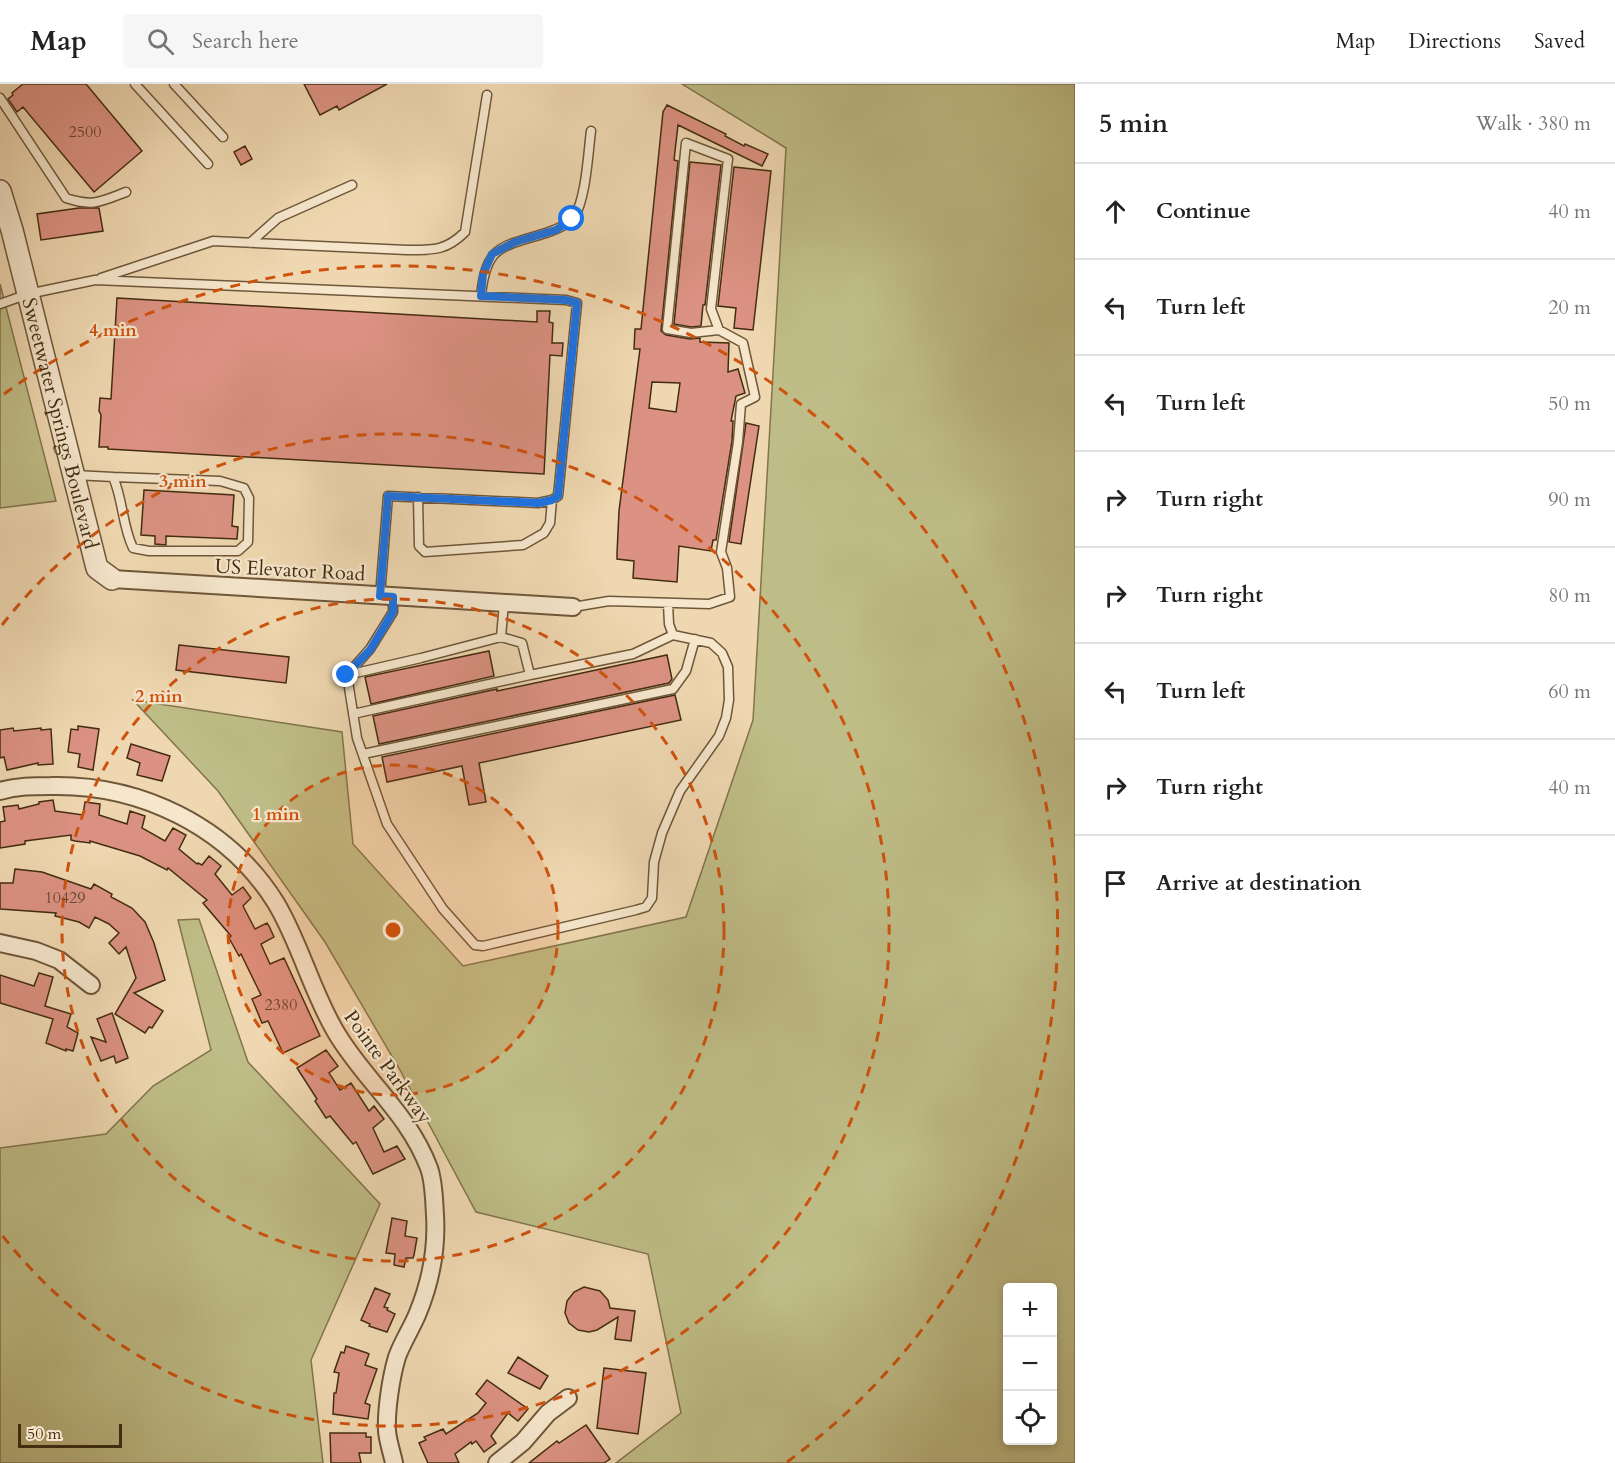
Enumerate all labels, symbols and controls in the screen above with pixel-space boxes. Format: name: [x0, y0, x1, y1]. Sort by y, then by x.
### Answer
search box: [123, 14, 543, 68]
text: Map: [30, 22, 87, 60]
icon: search: [144, 25, 177, 58]
text: Search here: [192, 26, 299, 56]
text: Map: [1335, 27, 1375, 56]
text: Directions: [1408, 27, 1501, 56]
text: Saved: [1534, 27, 1585, 56]
text: 5 min: [1099, 106, 1168, 141]
text: Walk · 380 m: [1476, 110, 1591, 137]
house number: 2500: [69, 121, 101, 143]
icon: ahead: [1099, 195, 1132, 228]
text: Continue: [1156, 196, 1251, 226]
text: 40 m: [1548, 198, 1591, 225]
route start: [558, 205, 584, 231]
icon: left: [1099, 291, 1132, 324]
text: Turn left: [1156, 292, 1245, 322]
text: 20 m: [1548, 294, 1591, 321]
street label: Sweetwater Springs Boulevard: [16, 295, 105, 552]
text: 4 min: [89, 318, 137, 343]
icon: left: [1099, 387, 1132, 420]
text: Turn left: [1156, 388, 1245, 418]
text: 50 m: [1548, 390, 1591, 417]
text: 3 min: [159, 469, 207, 494]
icon: right: [1099, 483, 1132, 516]
text: Turn right: [1156, 484, 1263, 514]
text: 90 m: [1548, 486, 1591, 513]
street label: US Elevator Road: [214, 553, 366, 587]
icon: right: [1099, 579, 1132, 612]
text: Turn right: [1156, 580, 1263, 610]
text: 80 m: [1548, 582, 1591, 609]
route end: [332, 661, 358, 687]
icon: left: [1099, 675, 1132, 708]
text: Turn left: [1156, 676, 1245, 706]
text: 60 m: [1548, 678, 1591, 705]
text: 2 min: [135, 684, 183, 709]
icon: right: [1099, 771, 1132, 804]
text: Turn right: [1156, 772, 1263, 802]
text: 40 m: [1548, 774, 1591, 801]
text: 1 min: [252, 802, 300, 827]
icon: arrive: [1099, 867, 1132, 900]
text: Arrive at destination: [1156, 868, 1361, 898]
house number: 10429: [45, 887, 85, 909]
centre of rings: [383, 920, 403, 940]
house number: 2380: [265, 994, 297, 1016]
street label: Pointe Parkway: [338, 1005, 439, 1130]
map controls: [1003, 1283, 1057, 1445]
button: +: [1003, 1283, 1057, 1337]
button: −: [1003, 1337, 1057, 1391]
button: locate: [1003, 1391, 1057, 1445]
scale bar: [18, 1421, 122, 1448]
text: 50 m: [27, 1423, 61, 1445]

